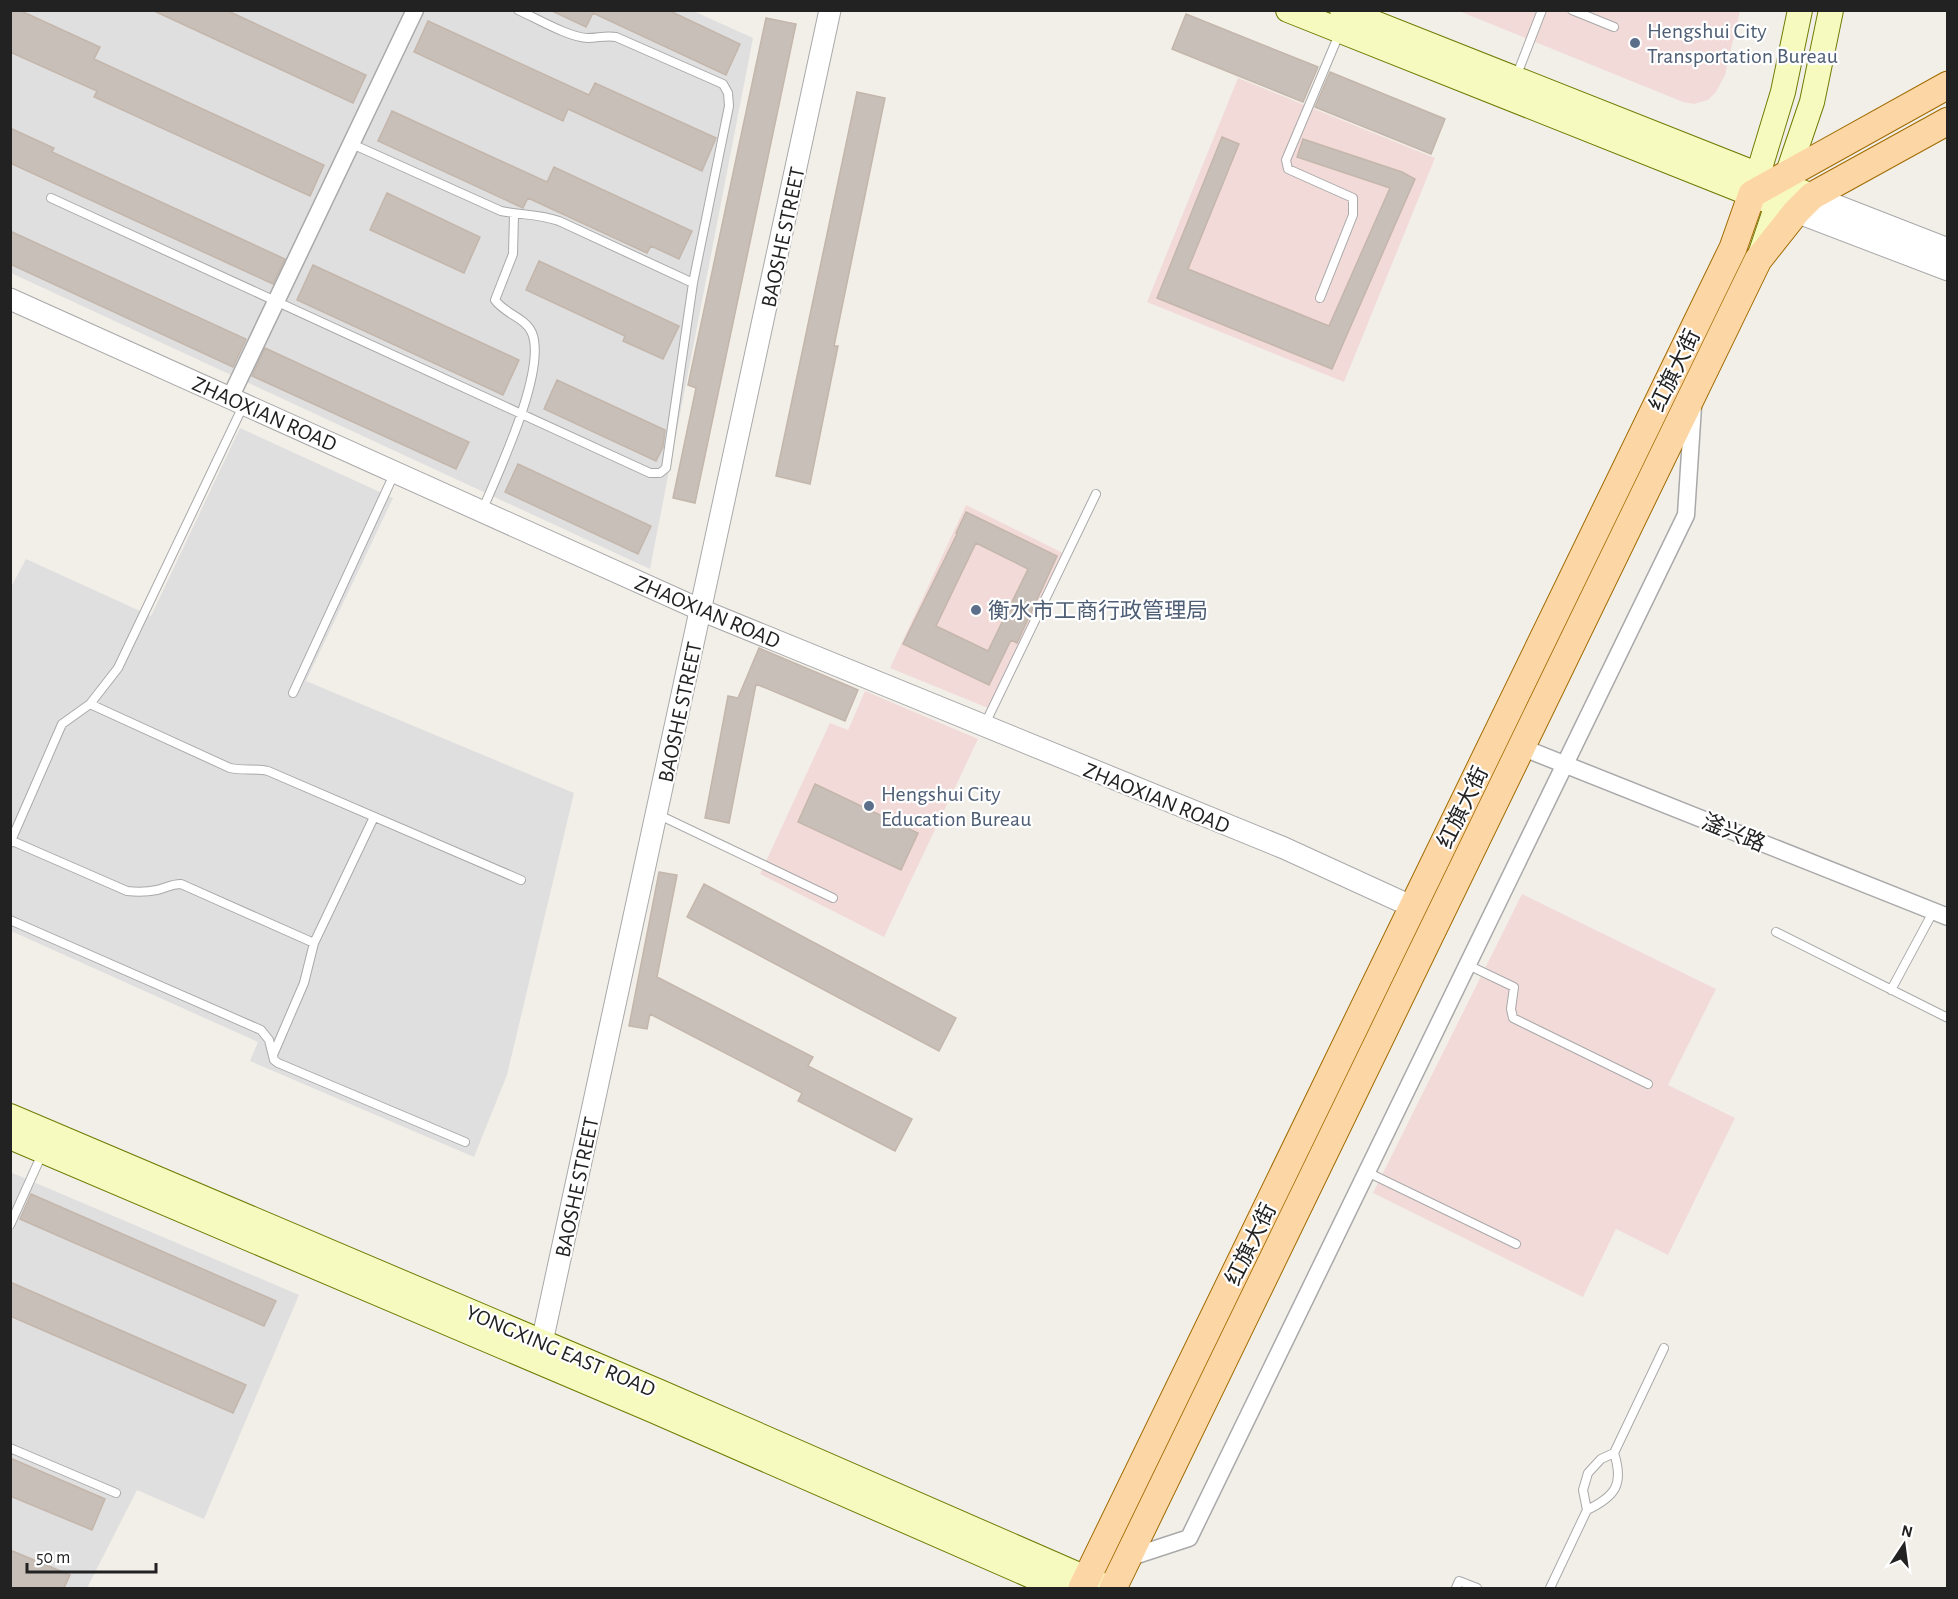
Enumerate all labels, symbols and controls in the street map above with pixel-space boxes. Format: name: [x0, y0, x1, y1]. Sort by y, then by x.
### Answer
place label: Hengshui City Transportation Bureau: [1647, 20, 1838, 67]
marker: Hengshui City Transportation Bureau: [1628, 36, 1642, 50]
street label: BAOSHE STREET: [757, 165, 809, 309]
street label: 红旗大街: [1645, 326, 1704, 415]
street label: ZHAOXIAN ROAD: [189, 372, 340, 456]
street label: ZHAOXIAN ROAD: [632, 571, 783, 652]
place label: 衡水市工商行政管理局: [988, 599, 1208, 622]
marker: 衡水市工商行政管理局: [969, 603, 983, 617]
street label: BAOSHE STREET: [654, 640, 706, 784]
street label: ZHAOXIAN ROAD: [1080, 759, 1233, 837]
street label: 红旗大街: [1433, 763, 1492, 852]
place label: Hengshui City Education Bureau: [881, 783, 1031, 830]
marker: Hengshui City Education Bureau: [862, 799, 876, 813]
street label: 滏兴路: [1699, 809, 1769, 855]
street label: BAOSHE STREET: [551, 1115, 603, 1259]
street label: 红旗大街: [1221, 1200, 1280, 1289]
street label: YONGXING EAST ROAD: [463, 1301, 659, 1401]
north arrow: [1874, 1515, 1934, 1575]
text: N: [1900, 1522, 1914, 1540]
scale bar: [27, 1536, 156, 1574]
text: 50 m: [36, 1549, 70, 1567]

